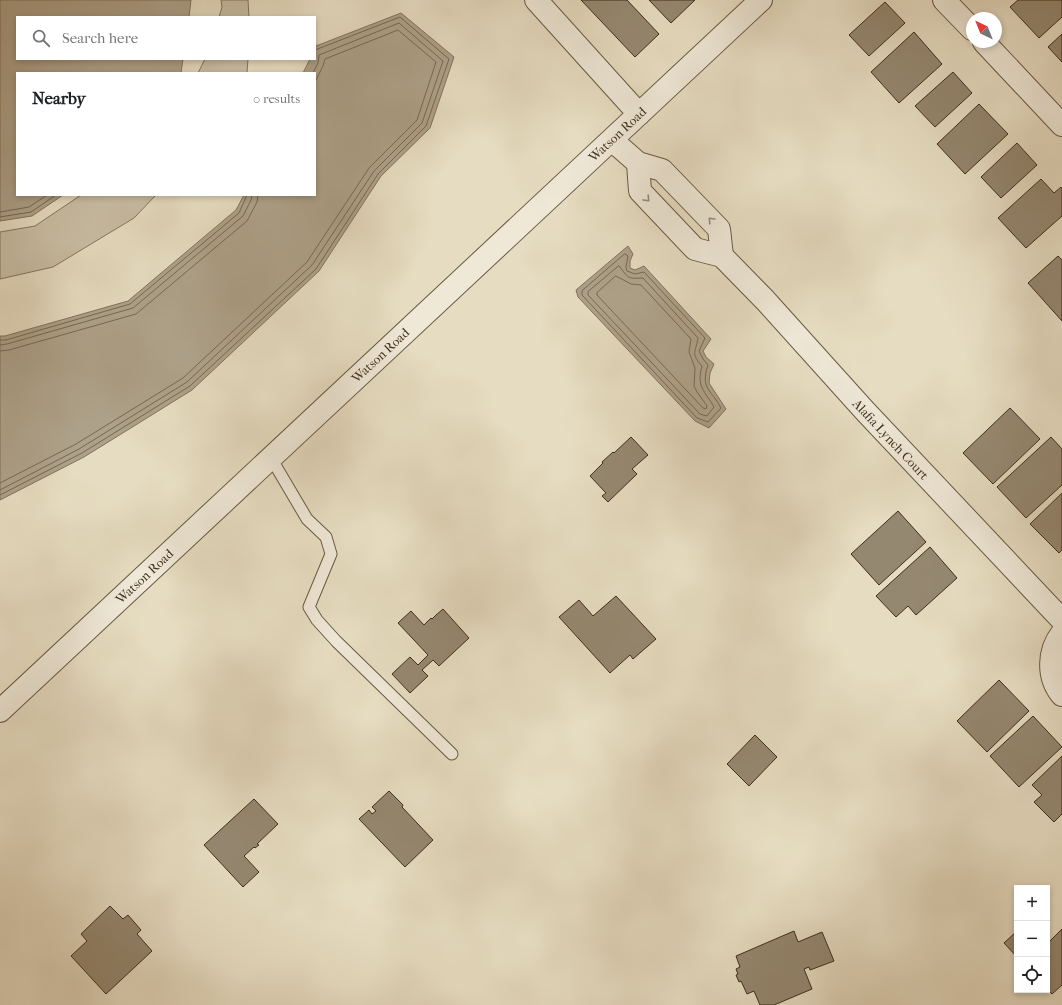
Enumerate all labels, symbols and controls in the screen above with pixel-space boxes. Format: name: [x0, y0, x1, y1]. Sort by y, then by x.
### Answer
north arrow: [966, 12, 1002, 48]
search box: [16, 16, 316, 60]
icon: search: [30, 27, 52, 49]
text: Search here: [62, 29, 138, 47]
text: Nearby: [32, 88, 86, 108]
text: 0 results: [253, 91, 300, 106]
street label: Watson Road: [585, 103, 650, 165]
one-way arrow: [643, 194, 650, 202]
one-way arrow: [708, 217, 715, 225]
street label: Watson Road: [348, 324, 413, 386]
street label: Alafia Lynch Court: [849, 395, 932, 483]
street label: Watson Road: [112, 545, 177, 607]
map controls: [1014, 885, 1050, 993]
button: +: [1014, 885, 1050, 921]
button: −: [1014, 921, 1050, 957]
button: locate: [1014, 957, 1050, 993]

